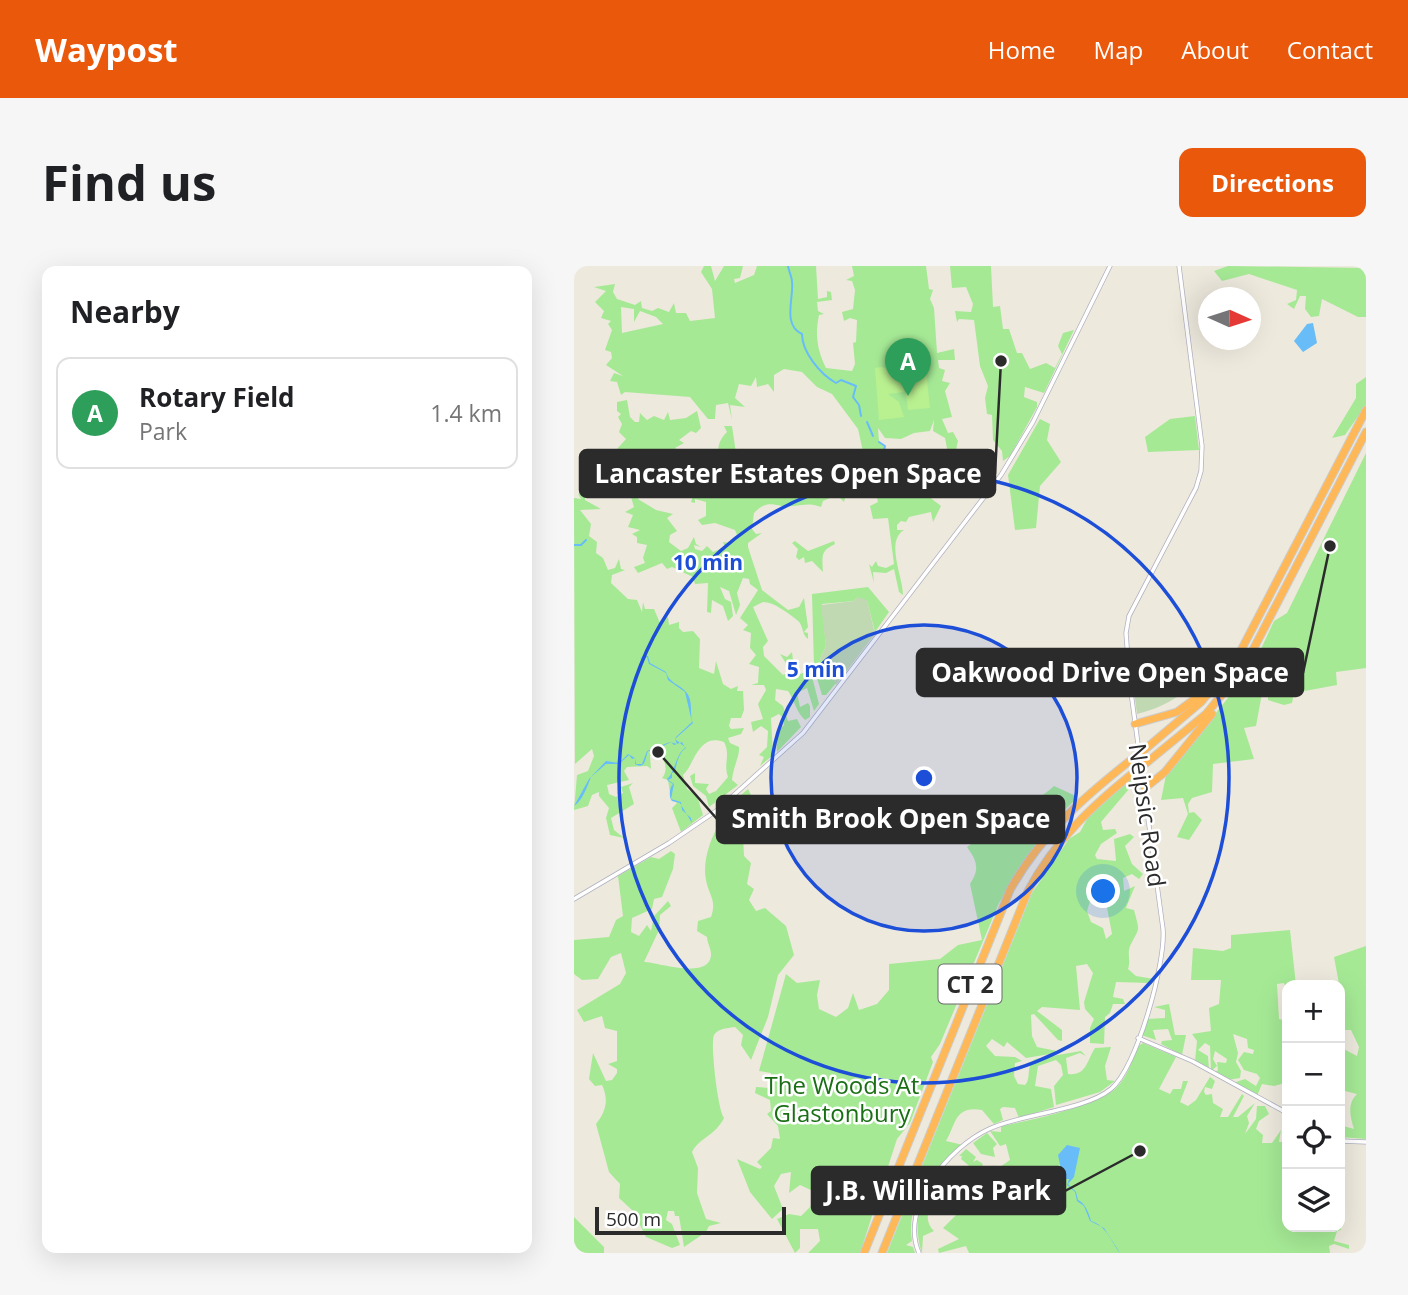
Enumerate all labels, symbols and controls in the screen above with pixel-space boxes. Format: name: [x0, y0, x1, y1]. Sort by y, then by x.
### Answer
text: Waypost: [35, 27, 178, 72]
text: Home: [988, 33, 1056, 66]
text: Map: [1094, 33, 1143, 66]
text: About: [1181, 33, 1249, 66]
text: Contact: [1287, 33, 1373, 66]
button: Directions: [1179, 148, 1366, 217]
text: Find us: [42, 149, 216, 215]
north arrow: [1198, 287, 1261, 350]
text: Nearby: [70, 291, 180, 332]
pin: A: [885, 338, 931, 396]
text: Rotary Field: [139, 379, 295, 415]
text: A: [87, 397, 103, 429]
text: 1.4 km: [430, 397, 502, 429]
text: Park: [139, 415, 187, 447]
callout: Lancaster Estates Open Space: [580, 450, 995, 497]
text: Lancaster Estates Open Space: [594, 455, 982, 491]
text: 10 min: [673, 548, 743, 576]
callout: Oakwood Drive Open Space: [917, 649, 1303, 696]
text: Oakwood Drive Open Space: [931, 654, 1289, 690]
text: 5 min: [787, 655, 845, 683]
street label: Neipsic Road: [1122, 741, 1174, 889]
centre of rings: [912, 766, 936, 790]
callout: Smith Brook Open Space: [717, 796, 1064, 843]
text: Smith Brook Open Space: [732, 800, 1050, 836]
your location: [1086, 874, 1120, 908]
road number: CT 2: [938, 964, 1002, 1004]
map controls: [1282, 980, 1345, 1232]
button: +: [1282, 980, 1345, 1043]
button: −: [1282, 1043, 1345, 1106]
park label: The Woods At Glastonbury: [765, 1068, 919, 1129]
button: locate: [1282, 1106, 1345, 1169]
callout: J.B. Williams Park: [812, 1167, 1065, 1214]
button: layers: [1282, 1169, 1345, 1232]
text: J.B. Williams Park: [823, 1172, 1052, 1208]
scale bar: [595, 1204, 786, 1236]
text: 500 m: [606, 1206, 661, 1232]

